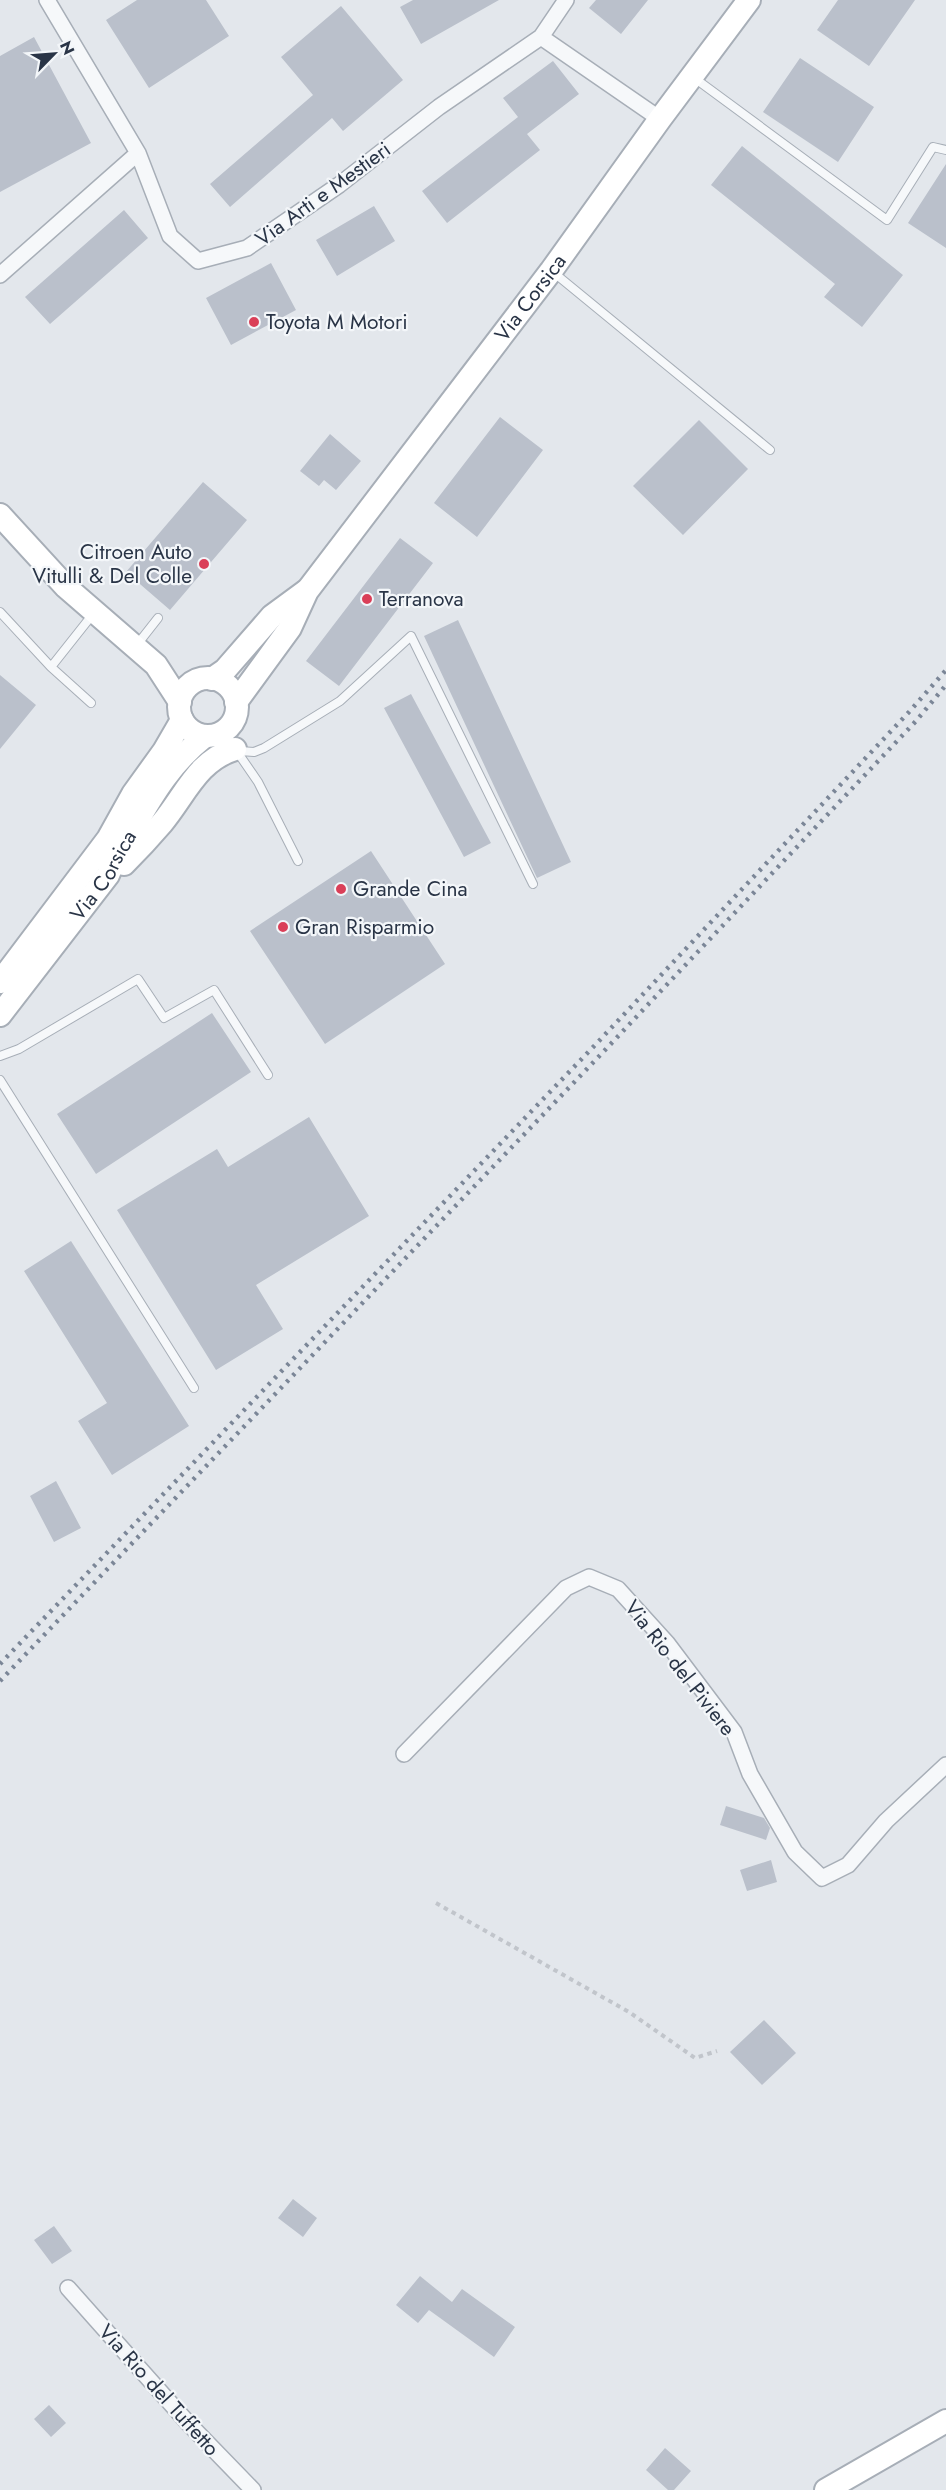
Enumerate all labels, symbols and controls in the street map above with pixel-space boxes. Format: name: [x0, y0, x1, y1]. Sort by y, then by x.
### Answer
north arrow: [24, 24, 84, 84]
text: N: [54, 37, 80, 58]
street label: Via Arti e Mestieri: [249, 135, 397, 253]
street label: Via Corsica: [487, 248, 574, 348]
place label: Toyota M Motori: [266, 307, 408, 337]
marker: Toyota M Motori: [247, 315, 261, 329]
place label: Citroen Auto Vitulli & Del Colle: [32, 537, 192, 591]
marker: Citroen Auto Vitulli & Del Colle: [197, 557, 211, 571]
place label: Terranova: [379, 584, 464, 614]
marker: Terranova: [360, 592, 374, 606]
street label: Via Corsica: [63, 825, 144, 927]
place label: Grande Cina: [353, 874, 468, 904]
marker: Grande Cina: [334, 882, 348, 896]
place label: Gran Risparmio: [295, 912, 434, 942]
marker: Gran Risparmio: [276, 920, 290, 934]
street label: Via Rio del Piviere: [617, 1594, 743, 1742]
street label: Via Rio del Tuffetto: [92, 2317, 226, 2463]

